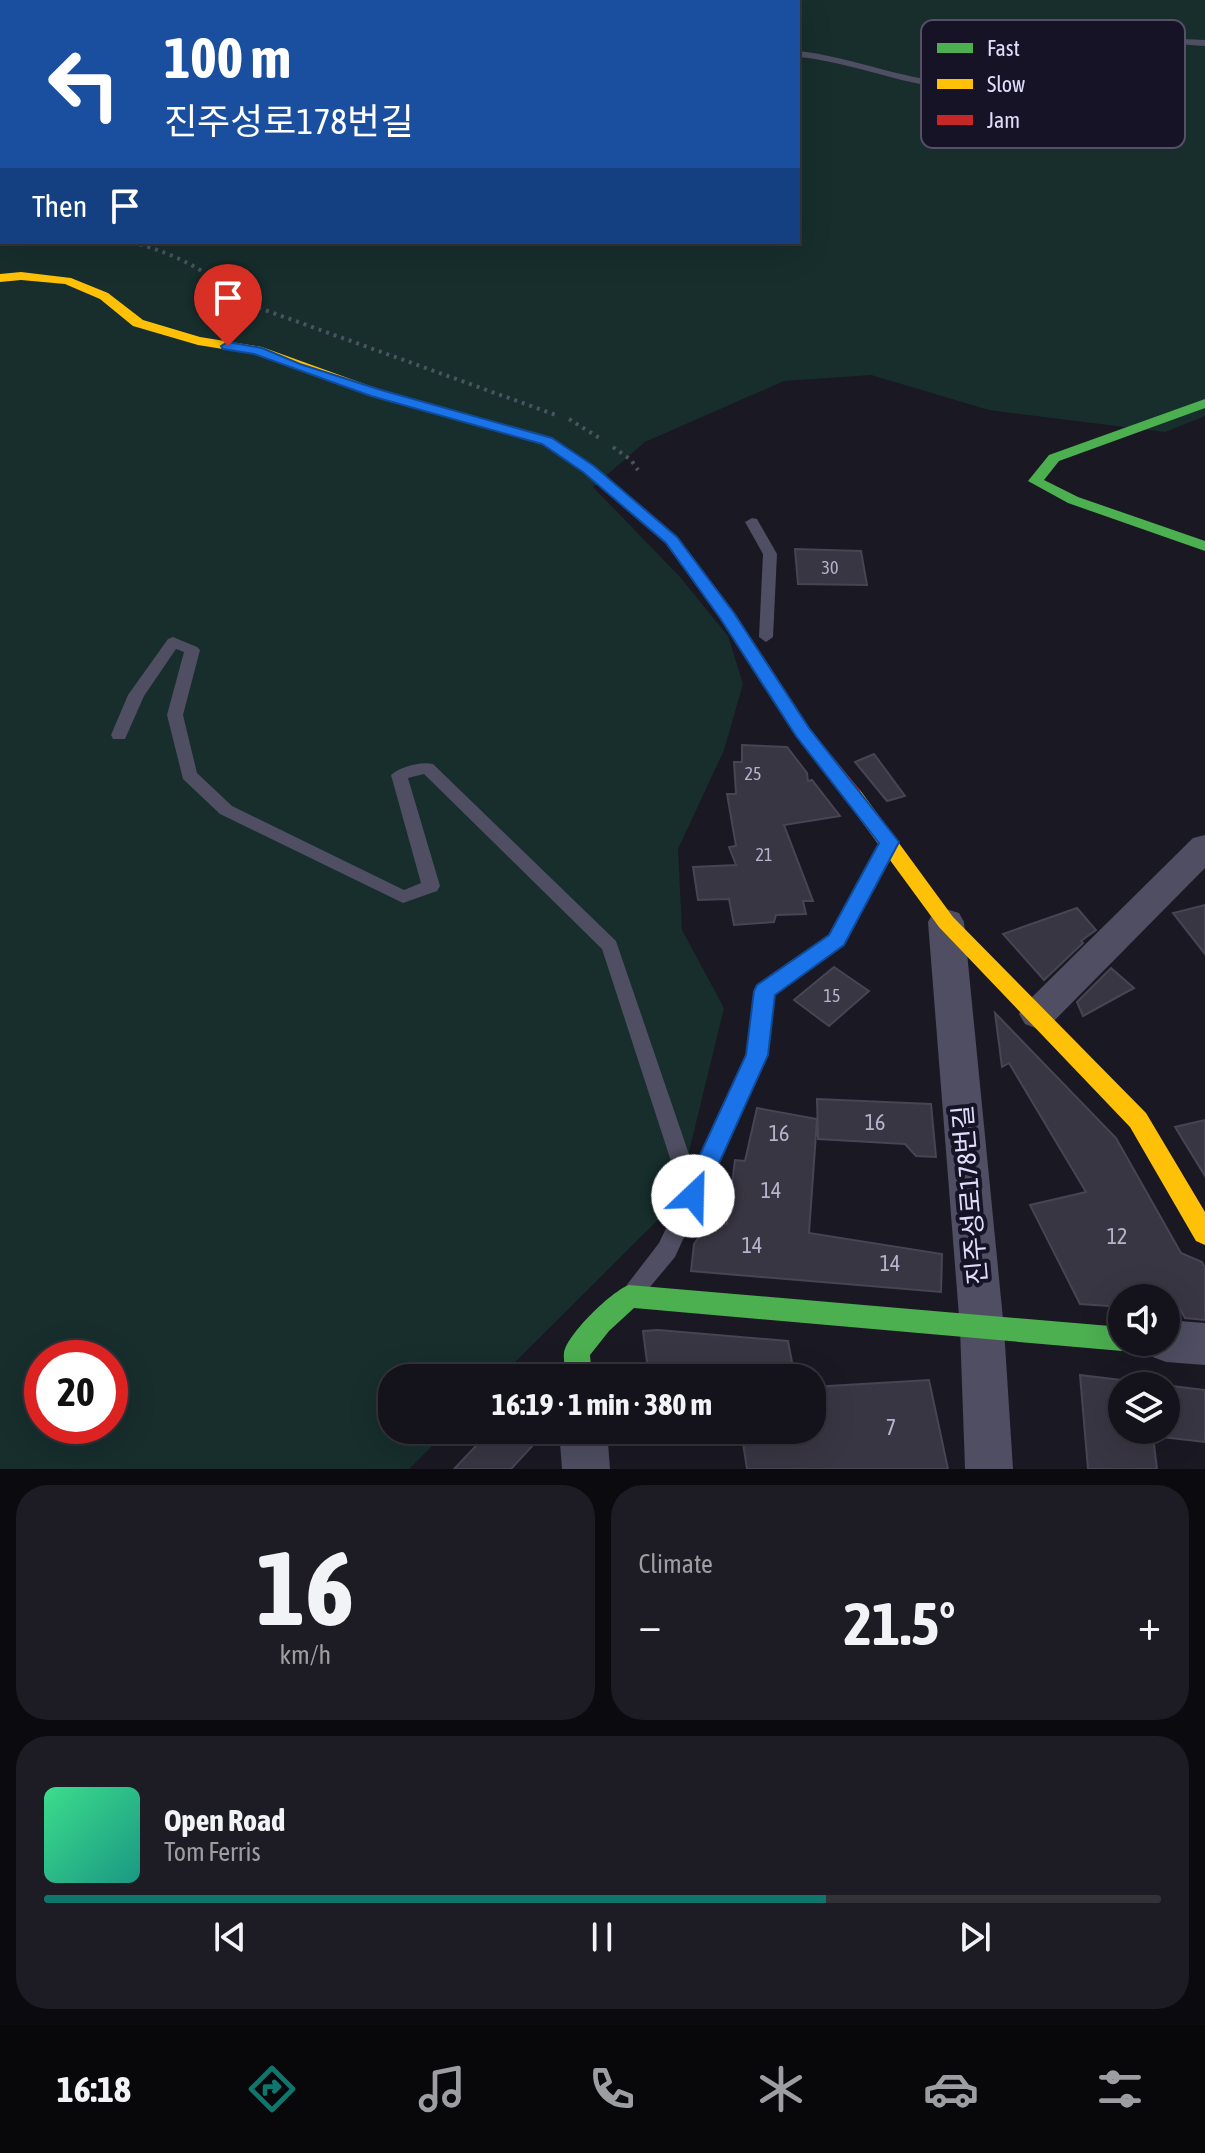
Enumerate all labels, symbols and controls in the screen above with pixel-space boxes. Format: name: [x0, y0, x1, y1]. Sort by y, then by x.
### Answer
legend: [921, 20, 1185, 148]
text: 100 m: [164, 26, 291, 90]
icon: left: [32, 32, 136, 136]
text: Fast: [987, 35, 1020, 61]
text: Slow: [987, 71, 1025, 97]
text: 진주성로178번길: [164, 100, 413, 142]
text: Jam: [987, 107, 1020, 133]
icon: arrive: [103, 184, 147, 228]
text: Then: [32, 189, 87, 223]
pin: [194, 264, 262, 346]
icon: arrive: [206, 276, 250, 320]
house number: 30: [822, 557, 838, 578]
house number: 25: [745, 763, 761, 784]
house number: 21: [756, 844, 772, 865]
house number: 15: [824, 985, 840, 1006]
street label: 진주성로178번길: [947, 1104, 993, 1286]
house number: 16: [865, 1109, 885, 1135]
house number: 16: [769, 1120, 789, 1146]
position arrow: [651, 1154, 735, 1238]
house number: 14: [761, 1177, 781, 1203]
house number: 12: [1107, 1223, 1127, 1249]
house number: 14: [742, 1232, 762, 1258]
house number: 14: [880, 1250, 900, 1276]
map controls: [1108, 1284, 1180, 1444]
button: sound: [1108, 1284, 1180, 1356]
speed limit sign: 20: [24, 1340, 128, 1444]
button: layers: [1108, 1372, 1180, 1444]
text: 16:19 · 1 min · 380 m: [492, 1387, 712, 1421]
house number: 7: [886, 1414, 896, 1440]
text: 16: [256, 1528, 354, 1647]
text: Climate: [639, 1549, 713, 1579]
text: 21.5°: [844, 1589, 956, 1658]
text: −: [639, 1599, 661, 1649]
text: +: [1138, 1599, 1161, 1649]
text: km/h: [279, 1640, 331, 1670]
text: Open Road: [164, 1803, 285, 1837]
text: Tom Ferris: [164, 1837, 261, 1867]
icon: previous: [208, 1915, 252, 1959]
icon: pause: [580, 1915, 624, 1959]
icon: next: [953, 1915, 997, 1959]
icon: directions: [244, 2061, 300, 2117]
icon: music: [414, 2061, 470, 2117]
icon: phone: [584, 2061, 640, 2117]
icon: climate: [753, 2061, 809, 2117]
icon: car: [923, 2061, 979, 2117]
icon: filters: [1092, 2061, 1148, 2117]
text: 16:18: [57, 2068, 131, 2110]

